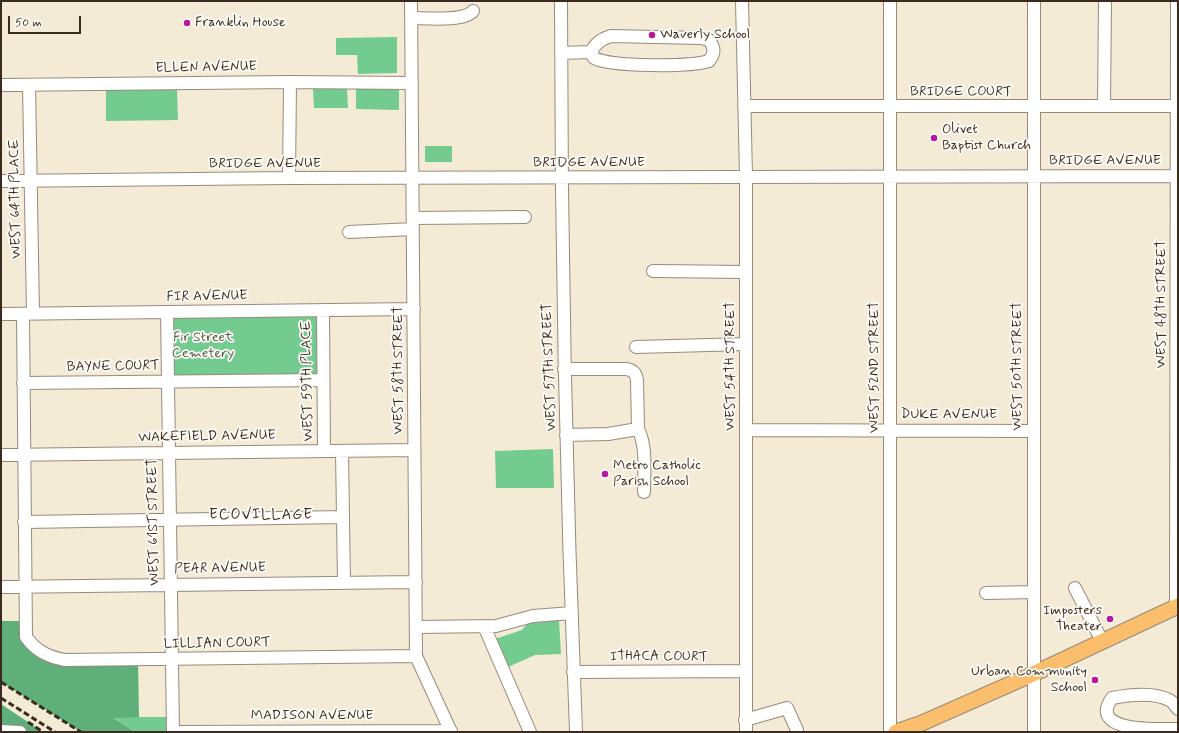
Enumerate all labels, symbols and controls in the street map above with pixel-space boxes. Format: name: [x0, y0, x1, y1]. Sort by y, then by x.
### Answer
scale bar: [10, 8, 83, 34]
text: 50 m: [15, 15, 42, 31]
place label: Franklin House: [195, 15, 286, 31]
marker: Franklin House: [182, 18, 192, 28]
place label: Waverly School: [660, 27, 750, 43]
marker: Waverly School: [647, 30, 657, 40]
street label: ELLEN AVENUE: [155, 59, 257, 77]
street label: BRIDGE COURT: [910, 84, 1012, 100]
place label: Olivet Baptist Church: [942, 122, 1031, 154]
marker: Olivet Baptist Church: [929, 133, 939, 143]
street label: WEST 64TH PLACE: [7, 139, 25, 259]
street label: BRIDGE AVENUE: [1049, 153, 1161, 169]
street label: BRIDGE AVENUE: [533, 155, 645, 171]
street label: BRIDGE AVENUE: [209, 156, 321, 172]
street label: WEST 48TH STREET: [1154, 240, 1170, 368]
street label: FIR AVENUE: [166, 288, 248, 306]
street label: WEST 54TH STREET: [723, 301, 739, 431]
street label: WEST 52ND STREET: [867, 301, 883, 433]
street label: WEST 50TH STREET: [1010, 301, 1026, 431]
street label: WEST 57TH STREET: [539, 303, 561, 431]
street label: WEST 58TH STREET: [391, 306, 407, 434]
street label: WEST 59TH PLACE: [299, 321, 317, 441]
park label: Fir Street Cemetery: [172, 330, 234, 362]
street label: BAYNE COURT: [66, 358, 160, 376]
street label: DUKE AVENUE: [901, 407, 997, 423]
street label: WAKEFIELD AVENUE: [138, 427, 276, 447]
street label: WEST 61ST STREET: [144, 458, 164, 586]
place label: Metro Catholic Parish School: [613, 458, 701, 490]
marker: Metro Catholic Parish School: [600, 469, 610, 479]
district label: ECOVILLAGE: [210, 507, 312, 525]
street label: PEAR AVENUE: [174, 560, 266, 578]
place label: Imposters Theater: [1043, 603, 1102, 636]
marker: Imposters Theater: [1105, 614, 1115, 624]
street label: LILLIAN COURT: [164, 635, 270, 653]
street label: ITHACA COURT: [610, 649, 708, 665]
place label: Urban Community School: [971, 664, 1087, 696]
marker: Urban Community School: [1090, 675, 1100, 685]
street label: MADISON AVENUE: [251, 708, 373, 724]

